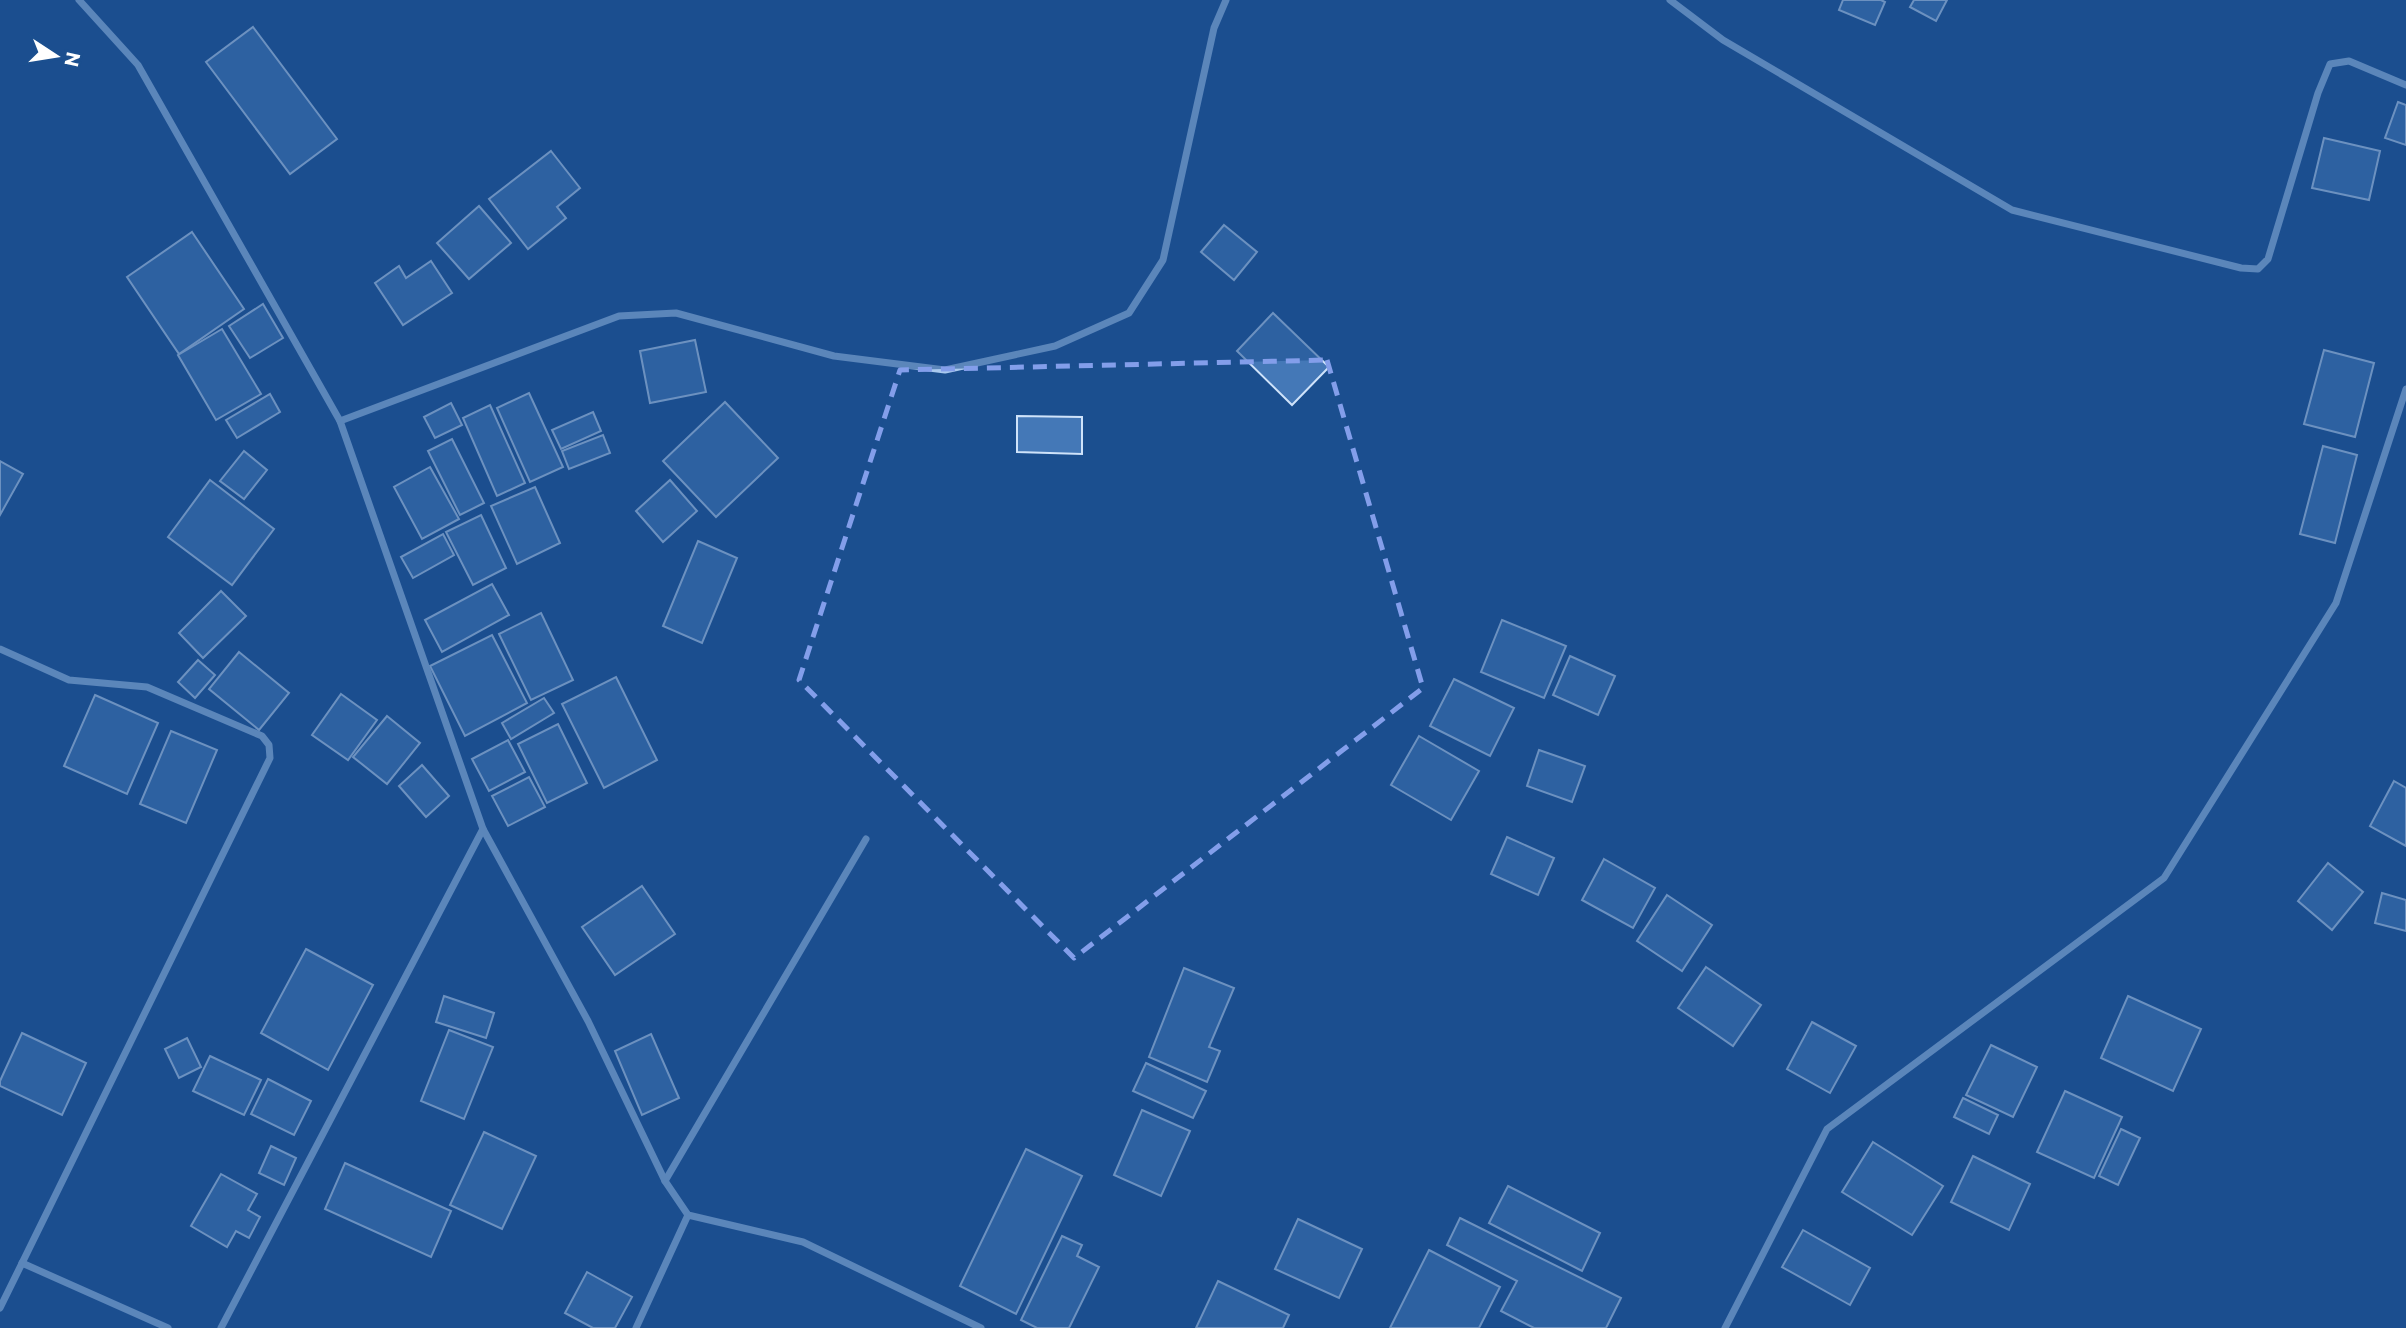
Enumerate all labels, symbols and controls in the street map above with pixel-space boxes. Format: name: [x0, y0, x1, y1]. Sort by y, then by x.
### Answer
north arrow: [21, 21, 91, 91]
text: N: [60, 50, 86, 69]

